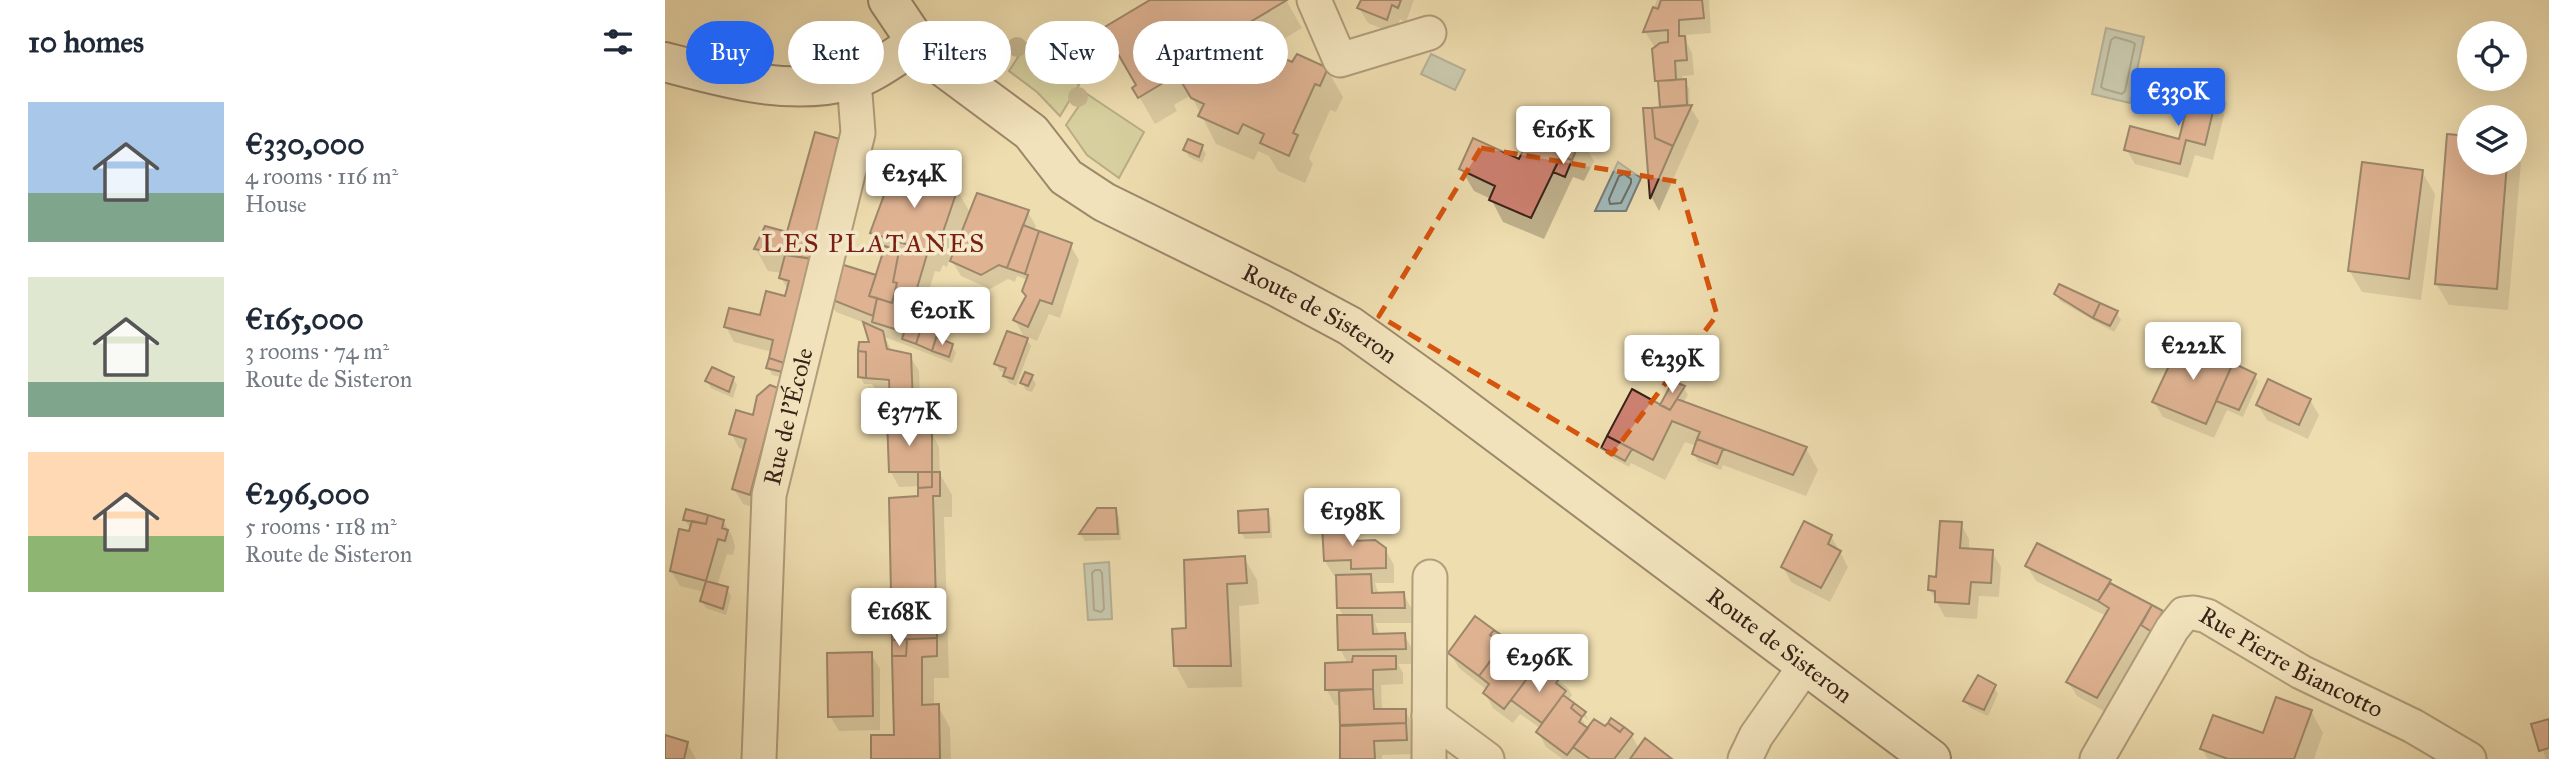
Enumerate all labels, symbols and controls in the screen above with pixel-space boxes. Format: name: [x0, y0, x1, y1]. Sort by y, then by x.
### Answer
chip: Buy: [686, 21, 774, 84]
chip: Rent: [788, 21, 884, 84]
chip: Filters: [898, 21, 1011, 84]
chip: New: [1025, 21, 1119, 84]
chip: Apartment: [1133, 21, 1288, 84]
map controls: [2457, 21, 2527, 175]
button: locate: [2457, 21, 2527, 91]
icon: filters: [599, 23, 637, 61]
text: 10 homes: [28, 24, 144, 60]
pin: €330K: [2129, 68, 2227, 128]
text: €330K: [2147, 77, 2209, 105]
button: layers: [2457, 105, 2527, 175]
pin: €165K: [1514, 106, 1612, 166]
text: €165K: [1532, 115, 1594, 143]
text: €330,000: [245, 126, 365, 162]
icon: home: [84, 130, 168, 214]
pin: €254K: [865, 150, 963, 210]
text: €254K: [882, 159, 946, 187]
text: 4 rooms · 116 m²: [245, 162, 398, 190]
text: House: [245, 190, 307, 218]
district label: LES PLATANES: [762, 227, 986, 259]
street label: Route de Sisteron: [1237, 257, 1403, 370]
pin: €201K: [893, 288, 991, 347]
text: €201K: [910, 296, 974, 324]
text: €165,000: [245, 301, 364, 337]
icon: home: [84, 305, 168, 389]
pin: €222K: [2144, 322, 2242, 382]
text: €222K: [2161, 331, 2225, 359]
pin: €239K: [1623, 336, 1721, 395]
text: 3 rooms · 74 m²: [245, 337, 389, 365]
text: €239K: [1640, 344, 1704, 372]
street label: Rue de l'École: [757, 345, 820, 488]
text: Route de Sisteron: [245, 365, 412, 393]
pin: €377K: [860, 388, 958, 448]
text: €377K: [877, 397, 941, 425]
text: €296,000: [245, 476, 370, 512]
icon: home: [84, 480, 168, 564]
pin: €198K: [1303, 489, 1401, 548]
text: €198K: [1320, 497, 1384, 525]
text: 5 rooms · 118 m²: [245, 512, 397, 540]
text: Route de Sisteron: [245, 540, 412, 568]
street label: Route de Sisteron: [1701, 581, 1858, 710]
pin: €168K: [850, 588, 948, 648]
text: €168K: [867, 597, 931, 625]
street label: Rue Pierre Biancotto: [2194, 600, 2388, 724]
pin: €296K: [1490, 634, 1588, 694]
text: €296K: [1506, 643, 1572, 671]

